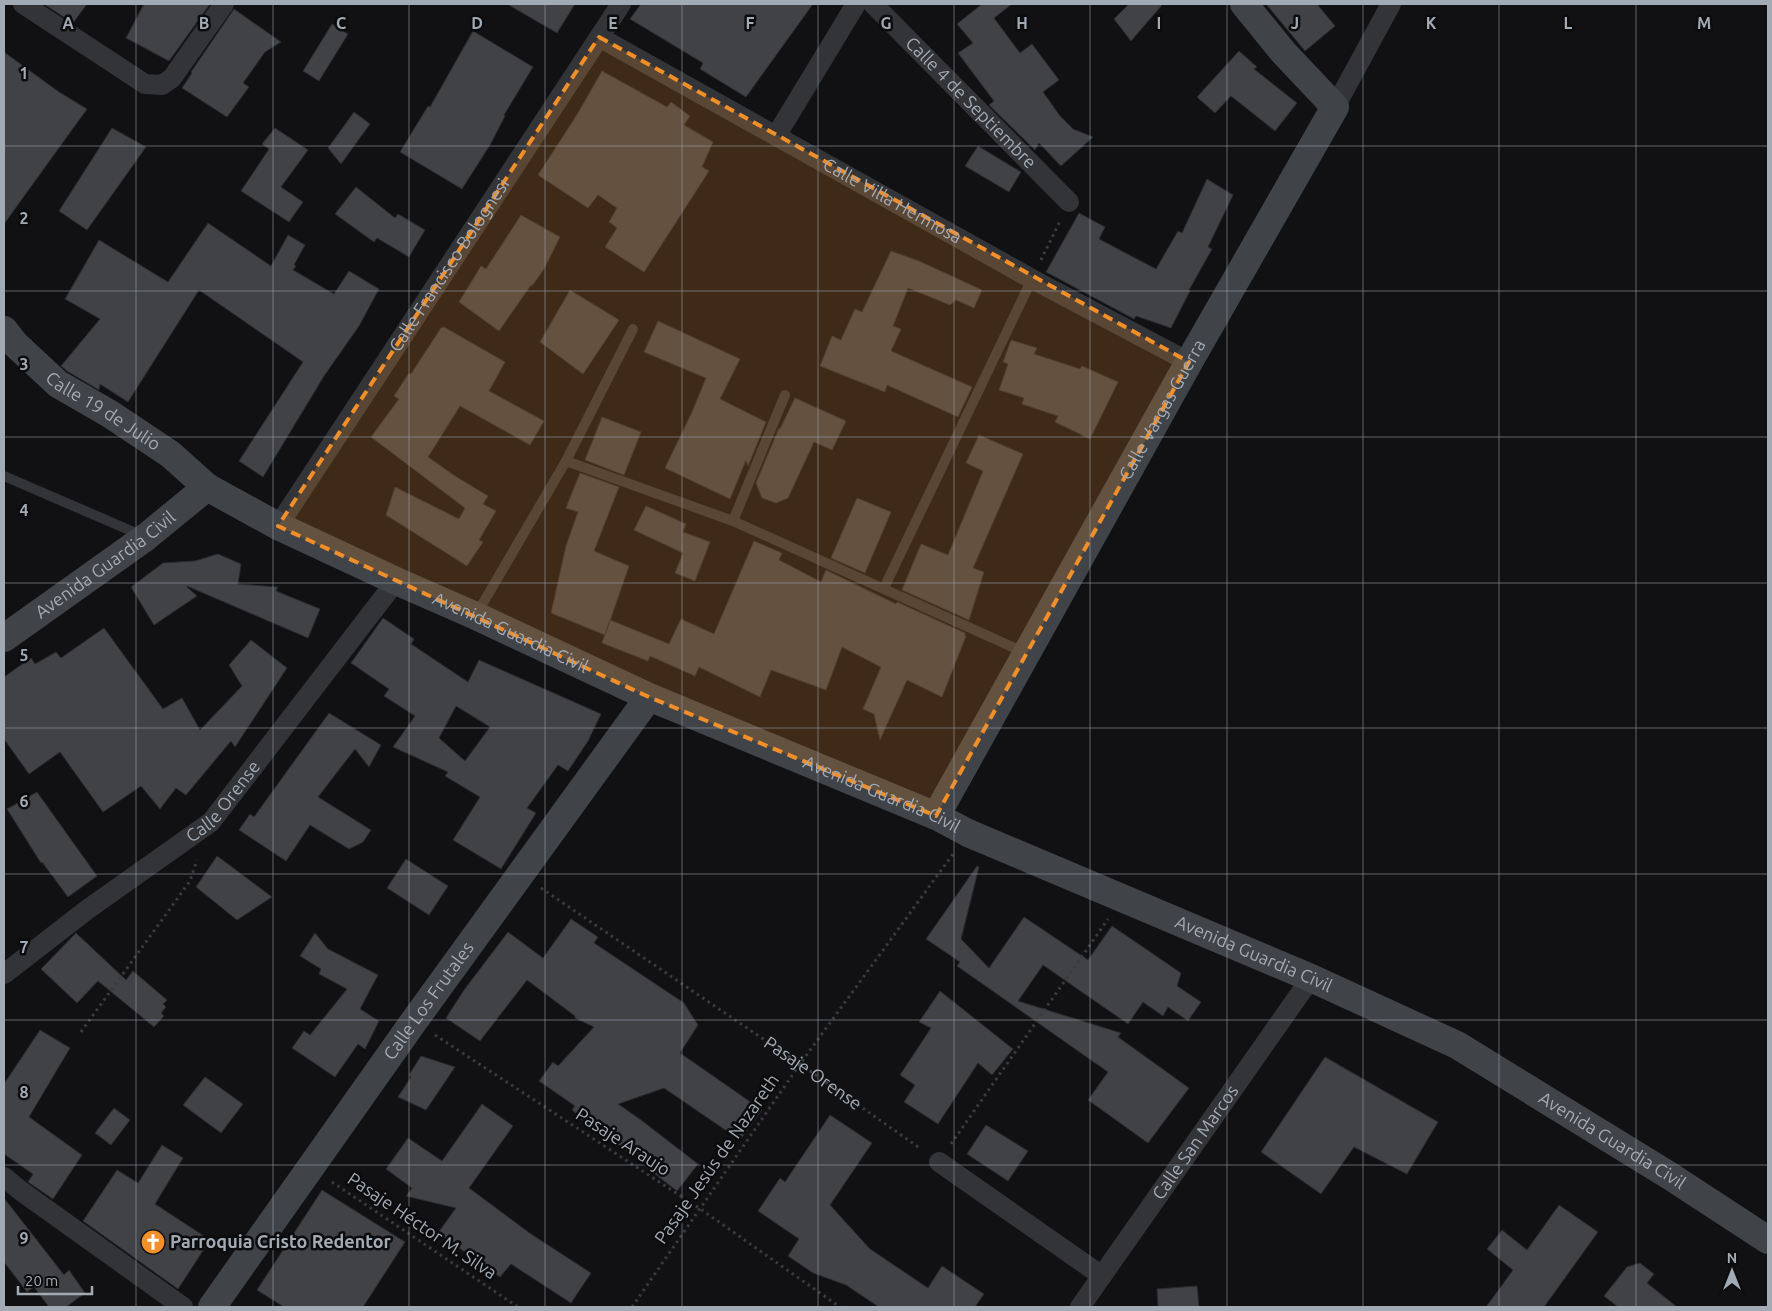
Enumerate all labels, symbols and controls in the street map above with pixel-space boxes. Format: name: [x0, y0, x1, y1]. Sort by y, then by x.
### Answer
text: A: [62, 14, 74, 32]
text: B: [199, 14, 209, 32]
text: C: [336, 14, 346, 32]
text: D: [471, 14, 483, 32]
text: E: [608, 14, 618, 32]
text: F: [746, 14, 755, 32]
text: G: [880, 14, 892, 32]
text: H: [1016, 14, 1028, 32]
text: I: [1157, 14, 1161, 32]
text: J: [1291, 14, 1299, 32]
text: K: [1426, 14, 1437, 32]
text: L: [1564, 14, 1573, 32]
text: M: [1697, 14, 1711, 32]
street label: Calle 4 de Septiembre: [902, 32, 1041, 172]
text: 1: [19, 64, 29, 82]
street label: Calle Villa Hermosa: [820, 153, 966, 247]
street label: Calle Francisco Bolognesi: [384, 174, 513, 355]
text: 2: [19, 209, 29, 227]
street label: Calle Vargas Guerra: [1114, 336, 1209, 483]
text: 3: [19, 355, 29, 373]
street label: Calle 19 de Julio: [42, 367, 165, 454]
text: 4: [19, 501, 29, 519]
street label: Avenida Guardia Civil: [31, 506, 179, 622]
street label: Avenida Guardia Civil: [430, 587, 592, 676]
text: 5: [19, 646, 29, 664]
street label: Avenida Guardia Civil: [801, 751, 964, 836]
street label: Calle Orense: [182, 756, 263, 846]
text: 6: [19, 792, 29, 810]
street label: Avenida Guardia Civil: [1173, 911, 1336, 996]
street label: Calle Los Frutales: [379, 937, 477, 1063]
text: 7: [19, 938, 29, 956]
street label: Pasaje Orense: [761, 1032, 866, 1113]
street label: Pasaje Jesús de Nazareth: [650, 1070, 782, 1247]
street label: Calle San Marcos: [1148, 1081, 1242, 1203]
text: 8: [19, 1083, 29, 1101]
street label: Avenida Guardia Civil: [1536, 1087, 1690, 1193]
street label: Pasaje Araujo: [573, 1103, 674, 1179]
street label: Pasaje Héctor M. Silva: [344, 1168, 501, 1283]
text: 9: [19, 1229, 29, 1247]
church icon: Parroquia Cristo Redentor: [140, 1229, 166, 1255]
place label: Parroquia Cristo Redentor: [170, 1231, 392, 1251]
north arrow: [1707, 1246, 1757, 1296]
text: N: [1727, 1250, 1737, 1266]
scale bar: [18, 1264, 91, 1296]
text: 20 m: [25, 1272, 58, 1289]

